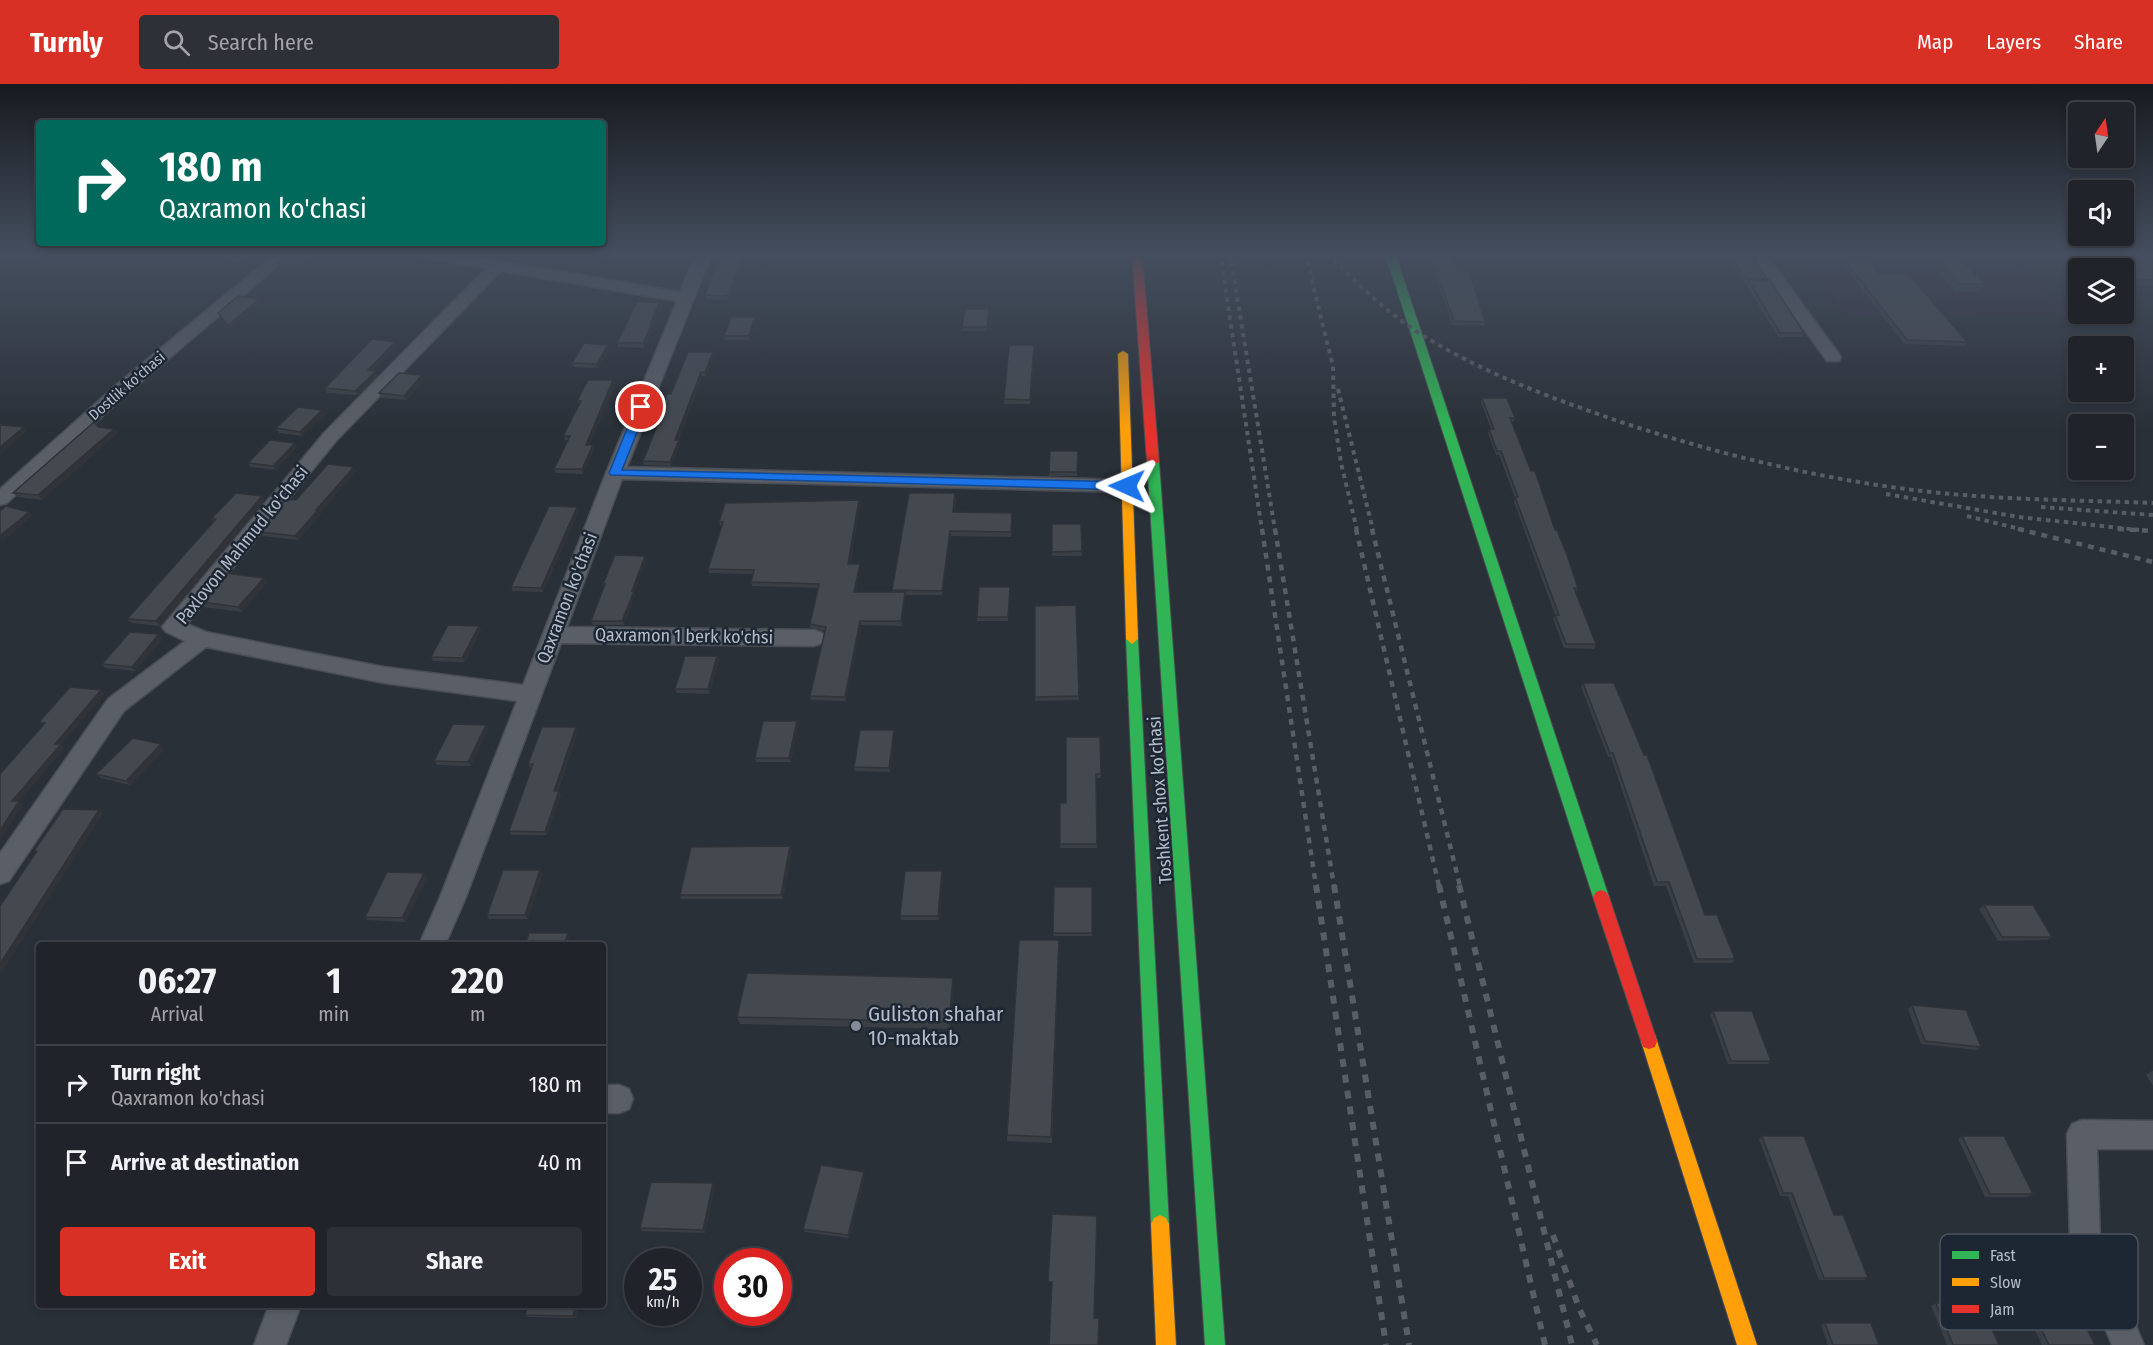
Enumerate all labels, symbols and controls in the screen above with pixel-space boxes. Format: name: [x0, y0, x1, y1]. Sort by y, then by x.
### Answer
search box: [139, 15, 559, 69]
text: Turnly: [30, 26, 103, 59]
icon: search: [160, 26, 193, 59]
text: Search here: [208, 29, 314, 56]
text: Map: [1917, 29, 1953, 55]
text: Layers: [1986, 29, 2041, 55]
text: Share: [2074, 29, 2123, 55]
north arrow: [2068, 102, 2134, 168]
map controls: [2068, 102, 2134, 480]
text: 180 m: [159, 142, 263, 192]
icon: right: [60, 144, 138, 222]
button: sound: [2068, 180, 2134, 246]
text: Qaxramon ko'chasi: [159, 193, 367, 225]
button: layers: [2068, 258, 2134, 324]
button: +: [2068, 336, 2134, 402]
street label: Dostlik ko'chasi: [85, 348, 169, 424]
pin: [615, 381, 666, 432]
icon: arrive: [624, 390, 657, 423]
button: −: [2068, 414, 2134, 480]
position arrow: [1095, 454, 1159, 518]
street label: Paxlovon Mahmud ko'chasi: [171, 461, 313, 629]
street label: Qaxramon ko'chasi: [532, 529, 602, 667]
street label: Qaxramon 1 berk ko'chsi: [595, 623, 773, 649]
street label: Toshkent shox ko'chasi: [1143, 715, 1177, 885]
text: 06:27: [138, 959, 216, 1003]
text: 1: [326, 959, 341, 1003]
text: 220: [451, 959, 504, 1003]
place label: Guliston shahar 10-maktab: [868, 1001, 1004, 1051]
text: Arrival: [151, 1002, 204, 1026]
text: min: [318, 1002, 349, 1026]
text: m: [470, 1002, 485, 1026]
marker: Guliston shahar 10-maktab: [849, 1019, 863, 1033]
text: Turn right: [111, 1059, 200, 1086]
icon: right: [60, 1068, 93, 1101]
text: 180 m: [529, 1071, 582, 1098]
text: Qaxramon ko'chasi: [111, 1086, 265, 1110]
icon: arrive: [60, 1146, 93, 1179]
text: Arrive at destination: [111, 1149, 299, 1176]
text: 40 m: [538, 1149, 582, 1176]
button: Exit: [60, 1227, 315, 1296]
button: Share: [327, 1227, 582, 1296]
legend: [1940, 1234, 2138, 1330]
text: Fast: [1990, 1246, 2017, 1265]
speed limit sign: 30: [714, 1248, 792, 1326]
text: 25: [649, 1262, 677, 1298]
text: Slow: [1990, 1273, 2021, 1292]
text: km/h: [646, 1293, 680, 1311]
text: Jam: [1990, 1300, 2015, 1319]

